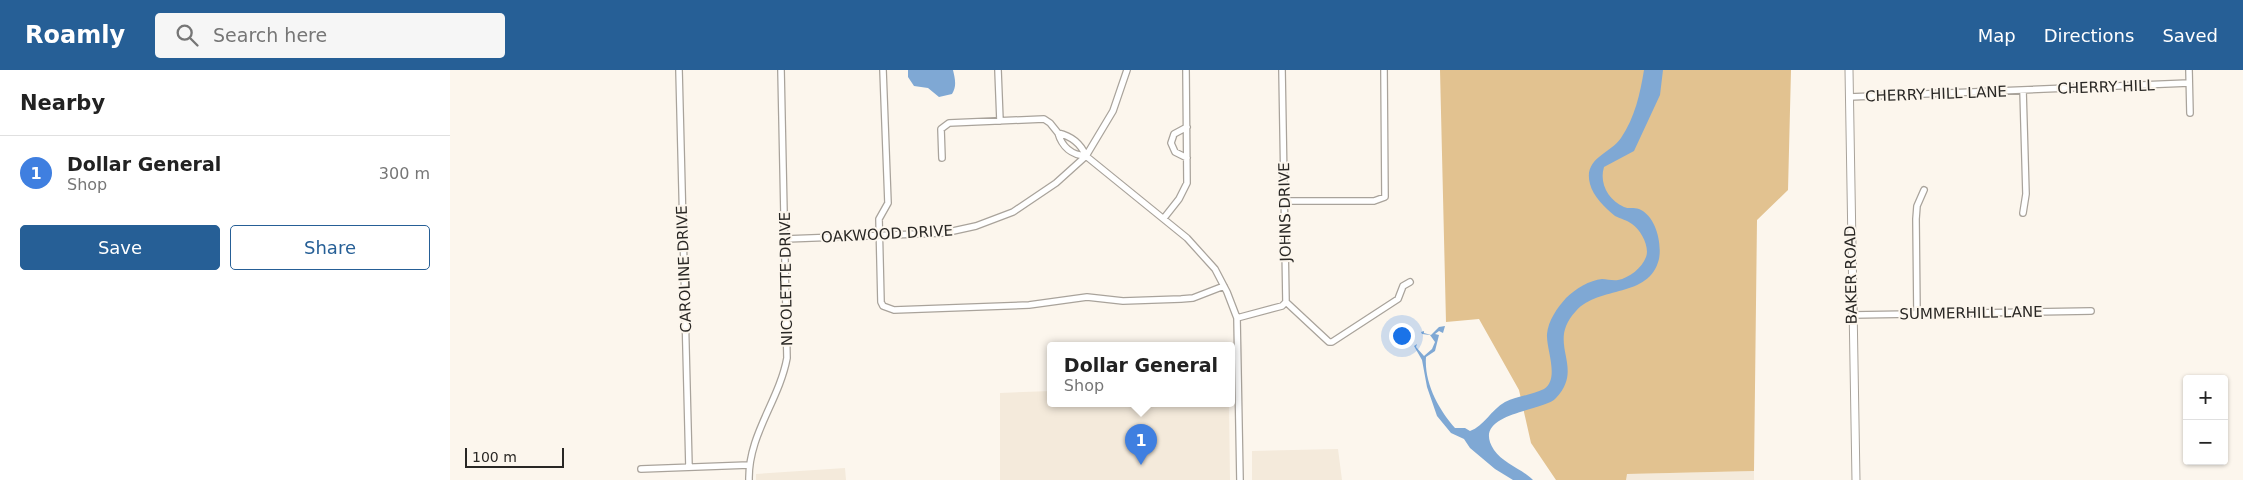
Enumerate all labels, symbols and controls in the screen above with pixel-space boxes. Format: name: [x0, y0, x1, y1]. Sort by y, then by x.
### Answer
search box: [155, 13, 505, 58]
text: Roamly: [25, 21, 125, 49]
icon: search: [173, 21, 201, 49]
text: Search here: [213, 24, 327, 46]
text: Map: [1978, 25, 2016, 46]
text: Directions: [2044, 25, 2134, 46]
text: Saved: [2162, 25, 2218, 46]
street label: CHERRY HILL: [2057, 76, 2156, 98]
street label: CHERRY HILL LANE: [1865, 83, 2007, 105]
text: Nearby: [20, 91, 105, 115]
text: Dollar General: [67, 153, 221, 175]
street label: JOHNS DRIVE: [1275, 162, 1295, 263]
text: 1: [30, 164, 42, 183]
text: 300 m: [379, 164, 430, 183]
text: Shop: [67, 175, 107, 194]
street label: CAROLINE DRIVE: [673, 205, 695, 333]
street label: NICOLETTE DRIVE: [776, 212, 796, 346]
street label: OAKWOOD DRIVE: [821, 222, 953, 246]
button: Save: [20, 225, 220, 270]
button: Share: [230, 225, 430, 270]
street label: BAKER ROAD: [1841, 225, 1861, 325]
street label: SUMMERHILL LANE: [1899, 303, 2043, 323]
your location: [1389, 323, 1415, 349]
popup: [1047, 342, 1235, 407]
text: Dollar General: [1064, 354, 1218, 376]
map controls: [2183, 375, 2228, 465]
button: +: [2183, 375, 2228, 420]
text: Shop: [1064, 376, 1104, 395]
button: −: [2183, 420, 2228, 465]
pin: 1: [1125, 424, 1157, 465]
scale bar: [465, 445, 564, 468]
text: 100 m: [472, 449, 517, 465]

